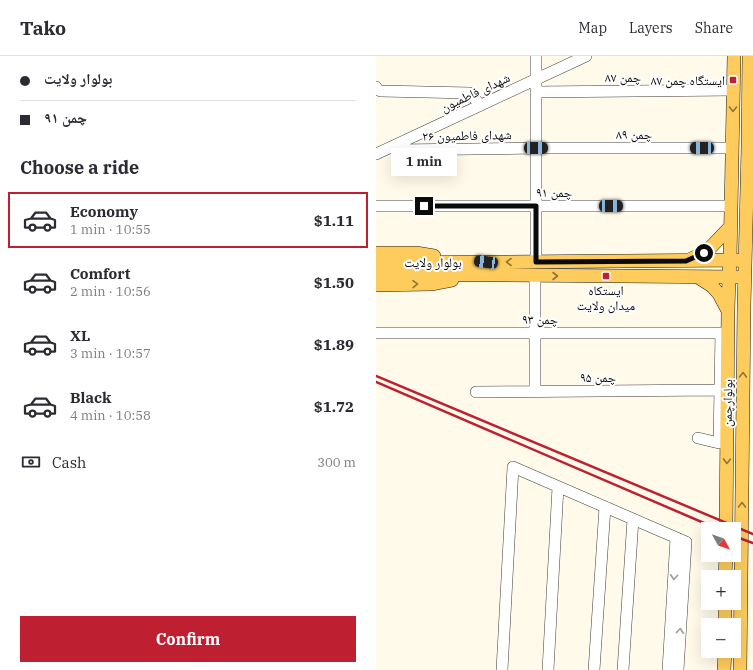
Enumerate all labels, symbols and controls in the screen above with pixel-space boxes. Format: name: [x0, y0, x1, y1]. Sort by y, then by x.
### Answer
text: Tako: [20, 16, 66, 40]
text: Map: [579, 19, 607, 37]
text: Layers: [629, 19, 673, 37]
text: Share: [695, 19, 733, 37]
text: بولوار ولایت: [44, 69, 112, 88]
street label: شهدای فاطمیون: [438, 69, 513, 116]
street label: چمن ۸۷: [605, 69, 641, 86]
place label: ایستگاه چمن ۸۷: [651, 72, 725, 89]
marker: ایستگاه چمن ۸۷: [728, 75, 738, 85]
one-way arrow: [729, 106, 737, 112]
text: چمن ۹۱: [44, 108, 87, 127]
street label: شهدای فاطمیون ۲۶: [422, 126, 512, 145]
street label: چمن ۸۹: [616, 126, 652, 143]
car: [524, 142, 548, 154]
car: [690, 142, 714, 154]
callout: 1 min: [391, 148, 457, 176]
text: 1 min: [406, 153, 442, 170]
text: Choose a ride: [20, 156, 139, 179]
street label: چمن ۹۱: [536, 184, 572, 201]
route end: [415, 197, 433, 215]
car: [599, 200, 623, 212]
icon: car: [22, 202, 58, 238]
text: Economy: [70, 202, 138, 221]
text: $1.11: [314, 211, 354, 230]
text: 1 min · 10:55: [70, 221, 151, 238]
route start: [695, 244, 713, 262]
street label: بولوار ولایت: [404, 254, 462, 271]
car: [473, 255, 499, 269]
one-way arrow: [506, 258, 512, 266]
icon: car: [22, 264, 58, 300]
text: Comfort: [70, 264, 130, 283]
marker: ایستکاه میدان ولایت: [601, 271, 611, 281]
one-way arrow: [552, 272, 558, 280]
text: $1.50: [314, 273, 354, 292]
one-way arrow: [412, 280, 418, 288]
place label: ایستکاه میدان ولایت: [577, 282, 635, 314]
text: 2 min · 10:56: [70, 283, 151, 300]
street label: چمن ۹۳: [522, 311, 558, 328]
icon: car: [22, 326, 58, 362]
text: XL: [70, 326, 90, 345]
text: $1.89: [314, 335, 354, 354]
text: 3 min · 10:57: [70, 345, 151, 362]
street label: چمن ۹۵: [580, 369, 616, 386]
one-way arrow: [739, 372, 747, 378]
street label: بولوارچمن: [719, 379, 736, 427]
icon: car: [22, 388, 58, 424]
text: Black: [70, 388, 111, 407]
text: $1.72: [314, 397, 354, 416]
text: 4 min · 10:58: [70, 407, 151, 424]
icon: cash: [20, 451, 42, 473]
text: Cash: [52, 453, 86, 472]
text: 300 m: [317, 454, 356, 471]
one-way arrow: [723, 458, 731, 464]
one-way arrow: [738, 502, 746, 508]
north arrow: [701, 522, 741, 562]
map controls: [701, 522, 741, 658]
button: +: [701, 570, 741, 610]
one-way arrow: [669, 574, 678, 580]
button: Confirm: [20, 616, 356, 662]
button: −: [701, 618, 741, 658]
one-way arrow: [676, 628, 685, 634]

